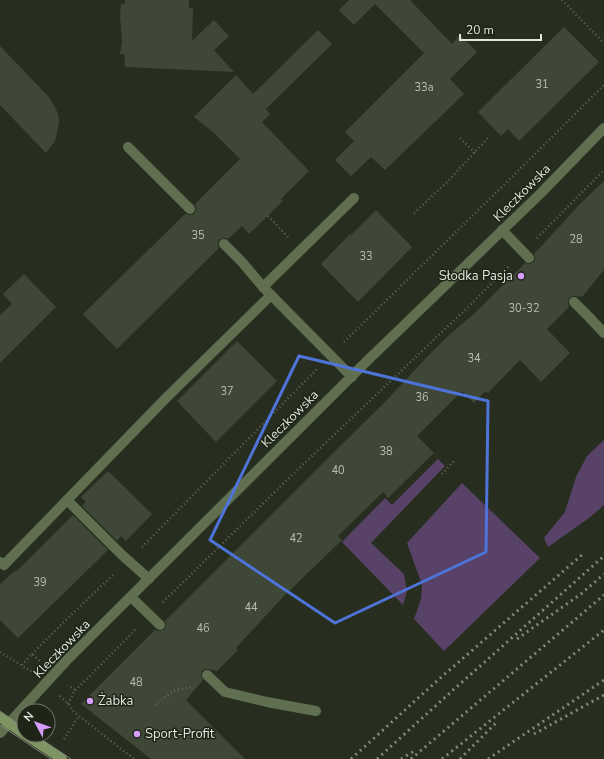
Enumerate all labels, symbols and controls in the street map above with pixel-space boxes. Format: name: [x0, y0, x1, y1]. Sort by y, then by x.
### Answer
scale bar: [460, 16, 541, 42]
text: 20 m: [466, 22, 494, 38]
house number: 31: [535, 77, 549, 92]
house number: 33a: [414, 80, 434, 95]
street label: Kleczkowska: [489, 160, 555, 226]
house number: 35: [191, 228, 205, 243]
house number: 28: [569, 232, 583, 247]
house number: 33: [359, 249, 373, 264]
place label: Słodka Pasja: [439, 267, 513, 285]
marker: Słodka Pasja: [516, 271, 526, 281]
house number: 30-32: [508, 301, 540, 316]
house number: 34: [467, 351, 481, 366]
house number: 37: [220, 384, 234, 399]
street label: Kleczkowska: [257, 386, 323, 452]
house number: 36: [415, 390, 429, 405]
house number: 38: [379, 444, 393, 459]
house number: 40: [331, 463, 345, 478]
house number: 42: [289, 531, 303, 546]
house number: 39: [33, 575, 47, 590]
house number: 44: [244, 600, 258, 615]
street label: Kleczkowska: [30, 616, 94, 682]
house number: 46: [196, 621, 210, 636]
house number: 48: [129, 675, 143, 690]
place label: Żabka: [98, 691, 133, 710]
marker: Żabka: [85, 696, 95, 706]
north arrow: [16, 703, 56, 743]
text: N: [20, 709, 37, 725]
place label: Sport-Profit: [145, 725, 215, 743]
marker: Sport-Profit: [132, 729, 142, 739]

